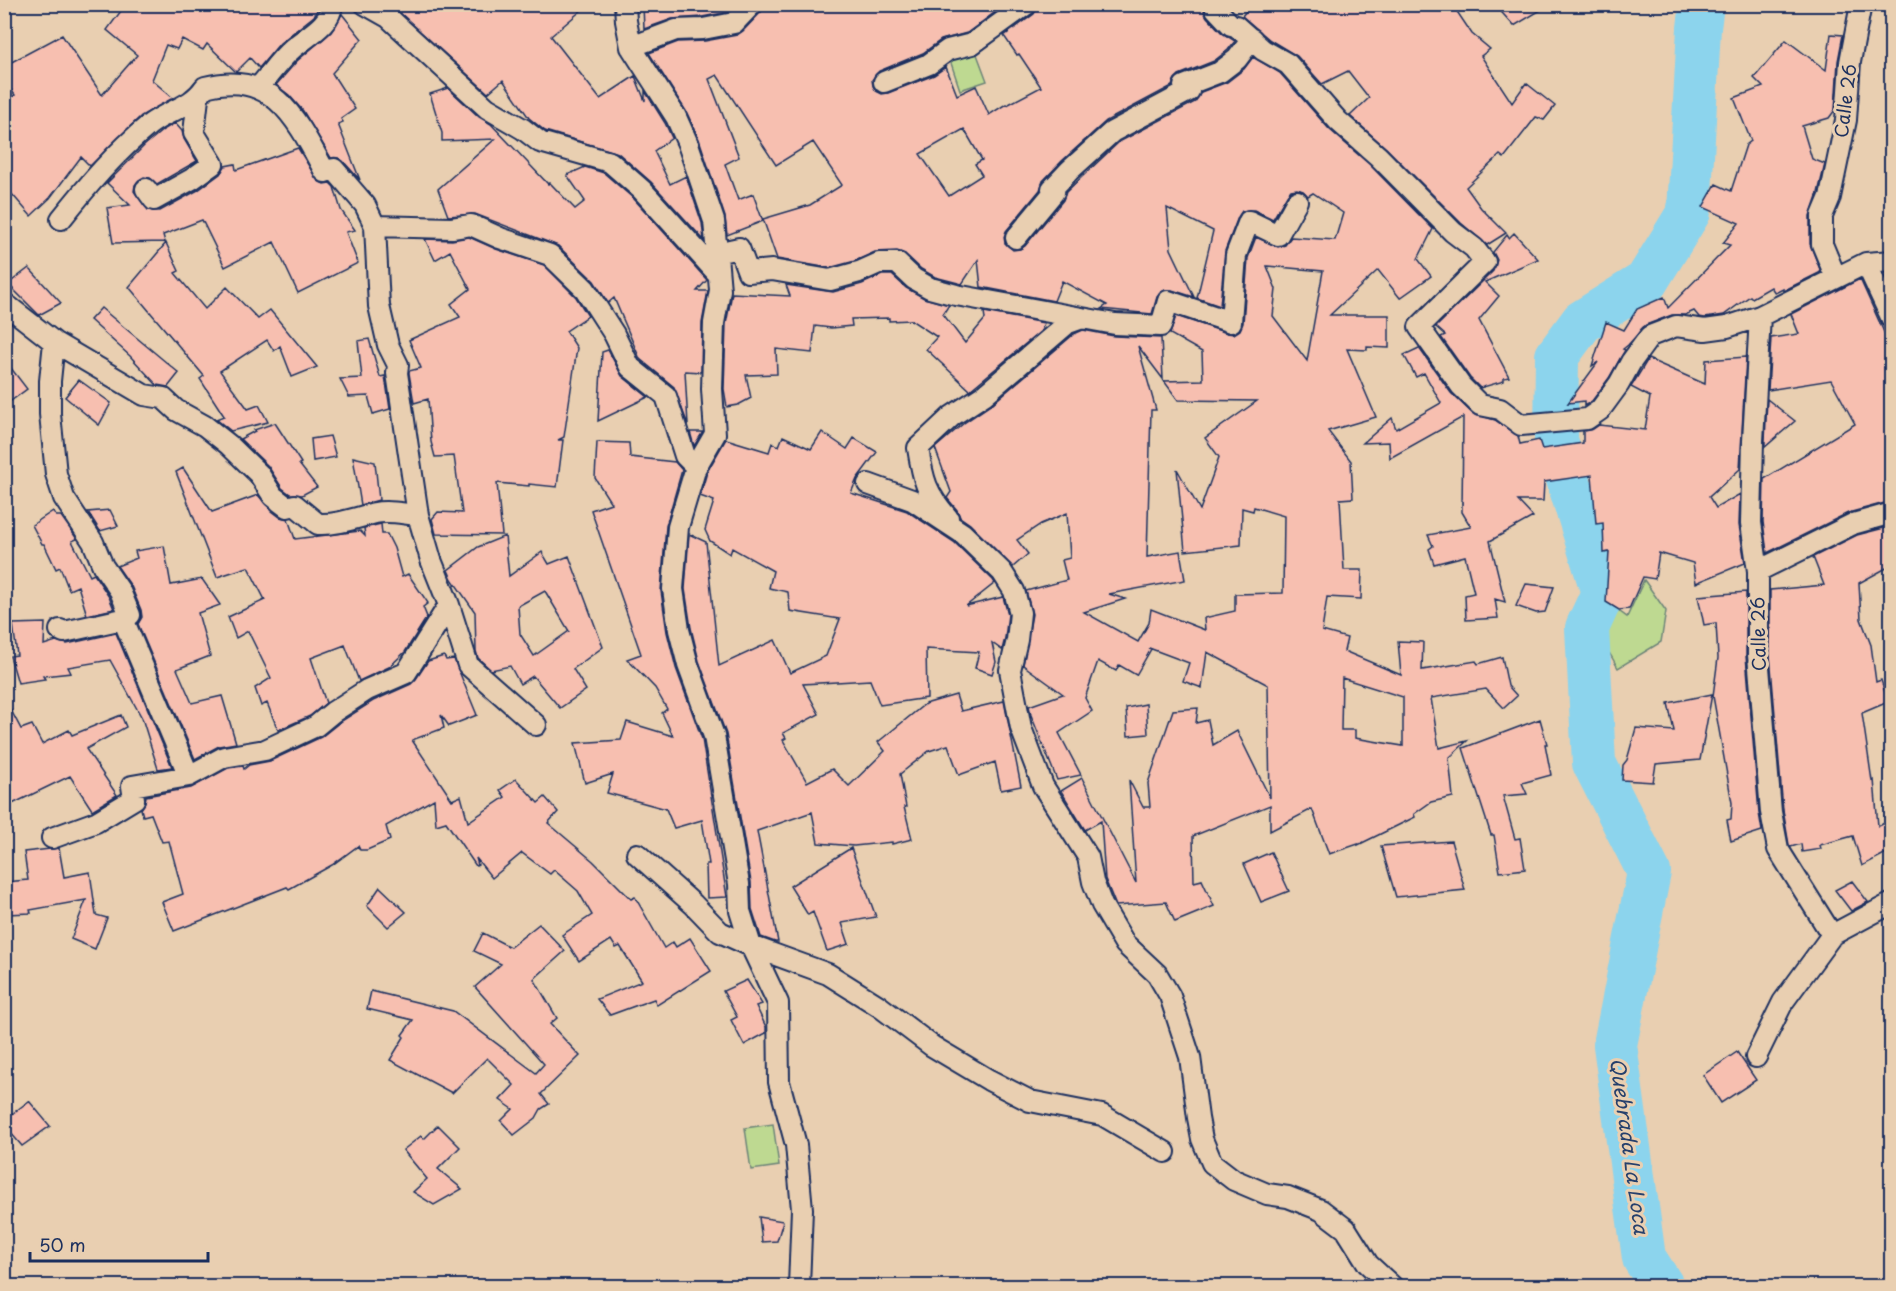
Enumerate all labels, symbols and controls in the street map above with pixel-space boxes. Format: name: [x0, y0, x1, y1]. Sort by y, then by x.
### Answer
street label: Calle 26: [1827, 62, 1862, 139]
street label: Calle 26: [1743, 597, 1772, 671]
water label: Quebrada La Loca: [1603, 1056, 1657, 1237]
scale bar: [30, 1225, 208, 1263]
text: 50 m: [39, 1231, 86, 1258]

